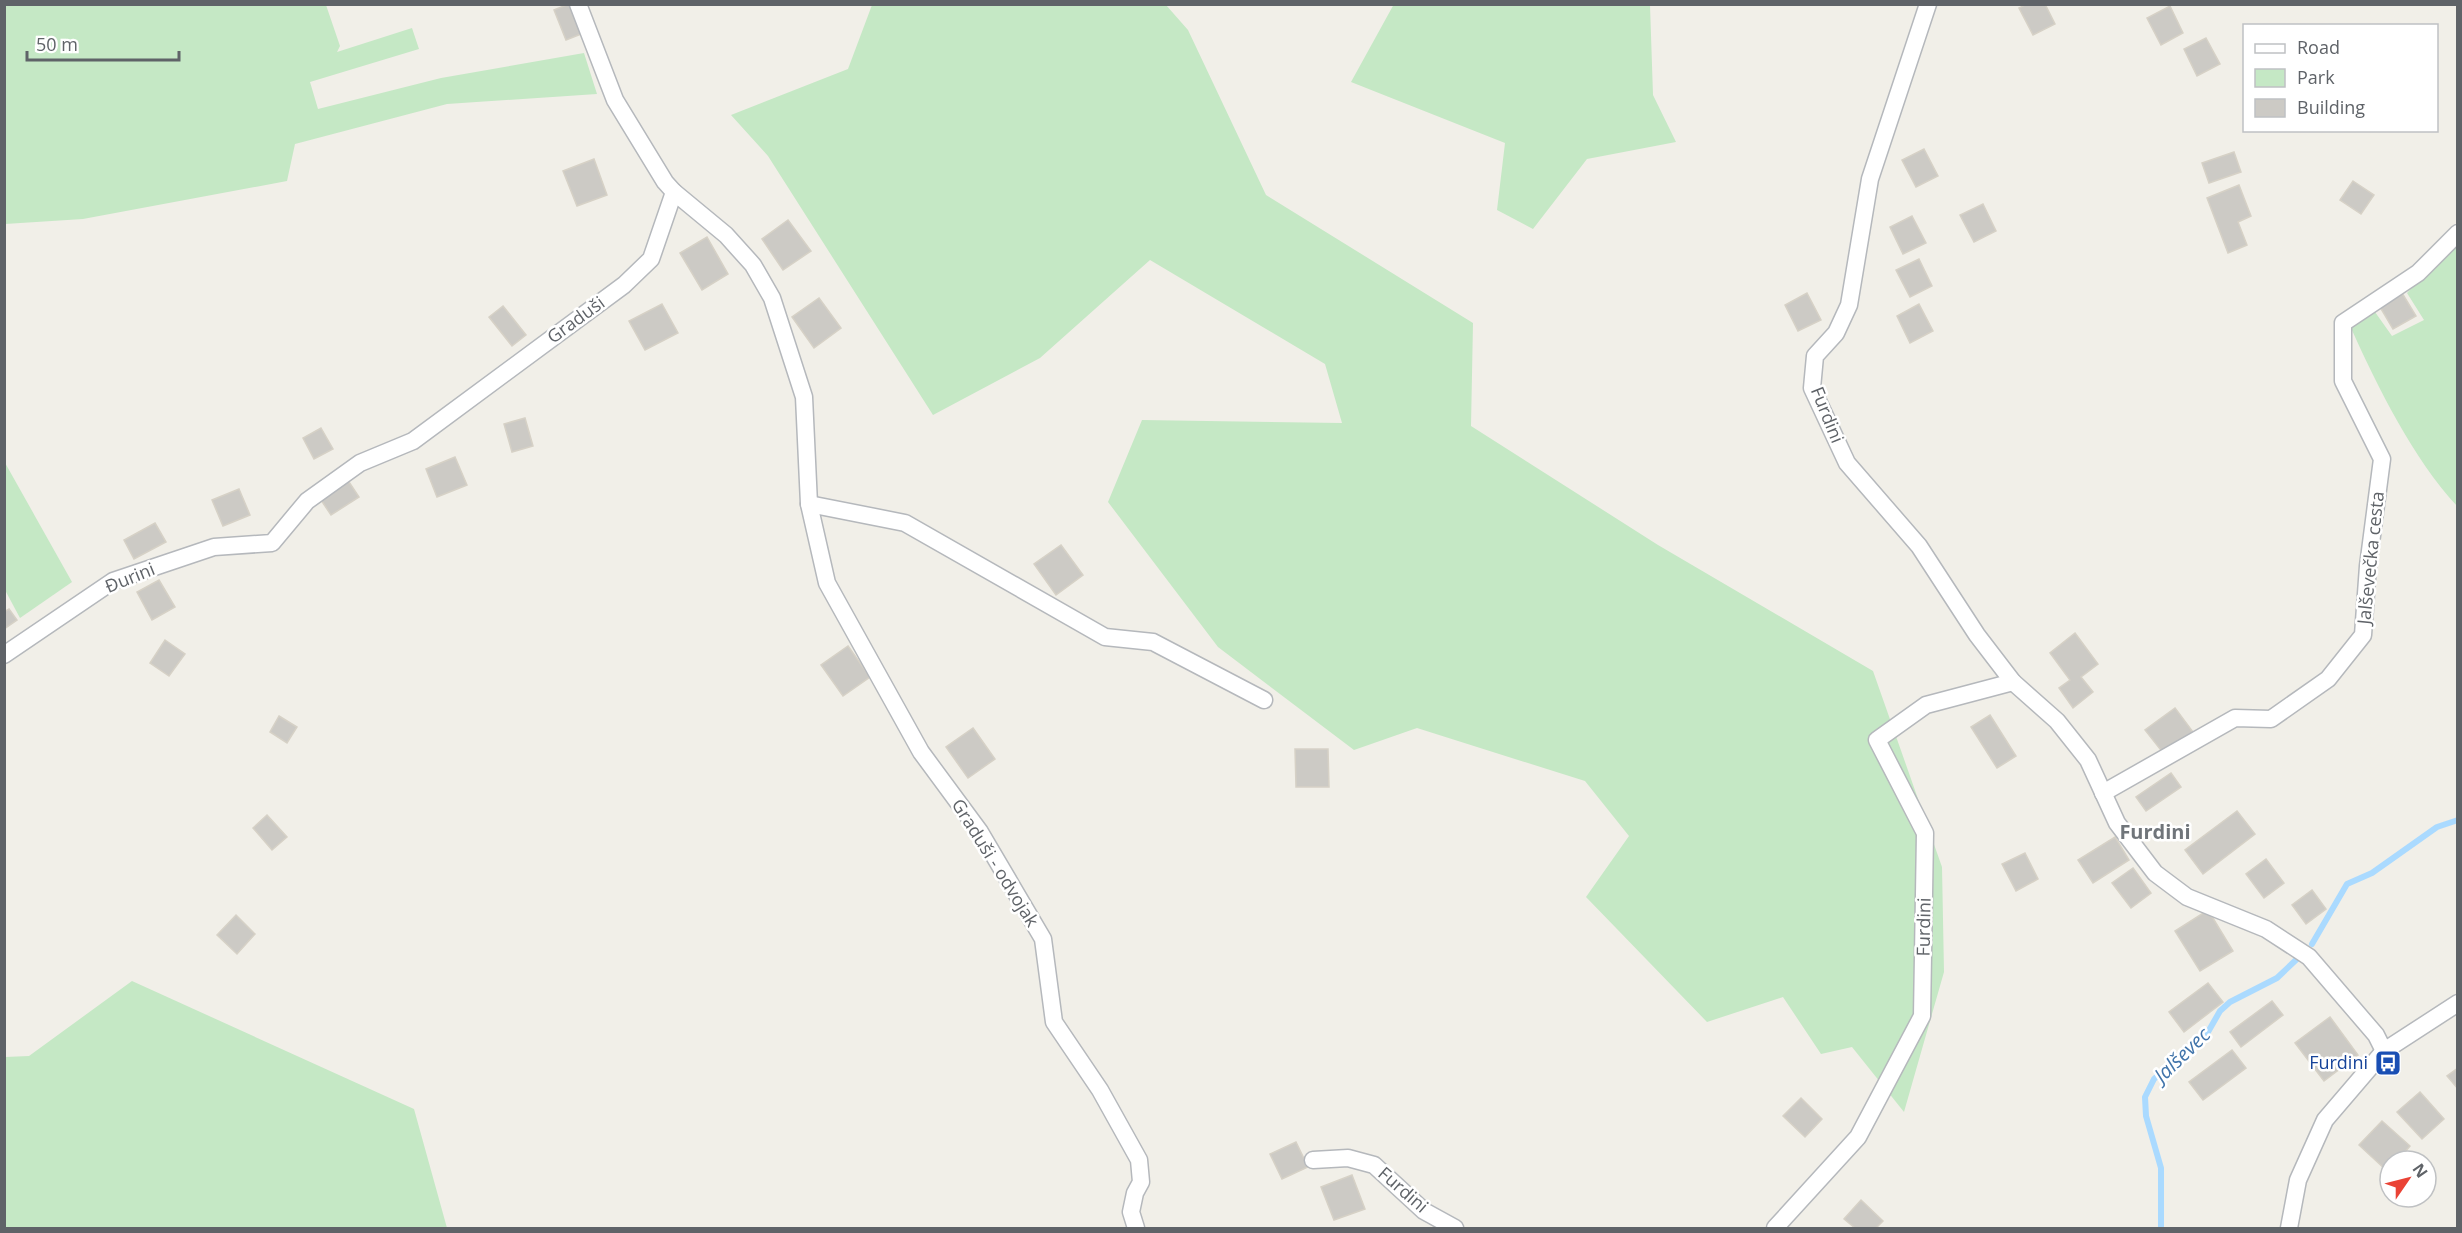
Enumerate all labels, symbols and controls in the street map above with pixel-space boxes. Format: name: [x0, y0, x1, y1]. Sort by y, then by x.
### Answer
scale bar: [27, 24, 178, 62]
legend: [2243, 24, 2438, 132]
text: 50 m: [36, 32, 78, 56]
text: Road: [2297, 35, 2340, 59]
text: Park: [2297, 65, 2335, 89]
text: Building: [2297, 95, 2365, 119]
street label: Graduši: [542, 290, 609, 348]
street label: Furdini: [1806, 383, 1850, 446]
street label: Jalševečka cesta: [2351, 490, 2389, 628]
street label: Đurini: [101, 556, 158, 598]
street label: Graduši - odvojak: [947, 794, 1045, 931]
district label: Furdini: [2119, 818, 2191, 845]
street label: Furdini: [1910, 897, 1936, 957]
water label: Jalševec: [2145, 1020, 2216, 1091]
bus stop icon: Furdini: [2373, 1048, 2403, 1078]
place label: Furdini: [2309, 1050, 2368, 1074]
north arrow: [2378, 1149, 2438, 1209]
text: N: [2408, 1159, 2433, 1182]
street label: Furdini: [1374, 1161, 1434, 1218]

